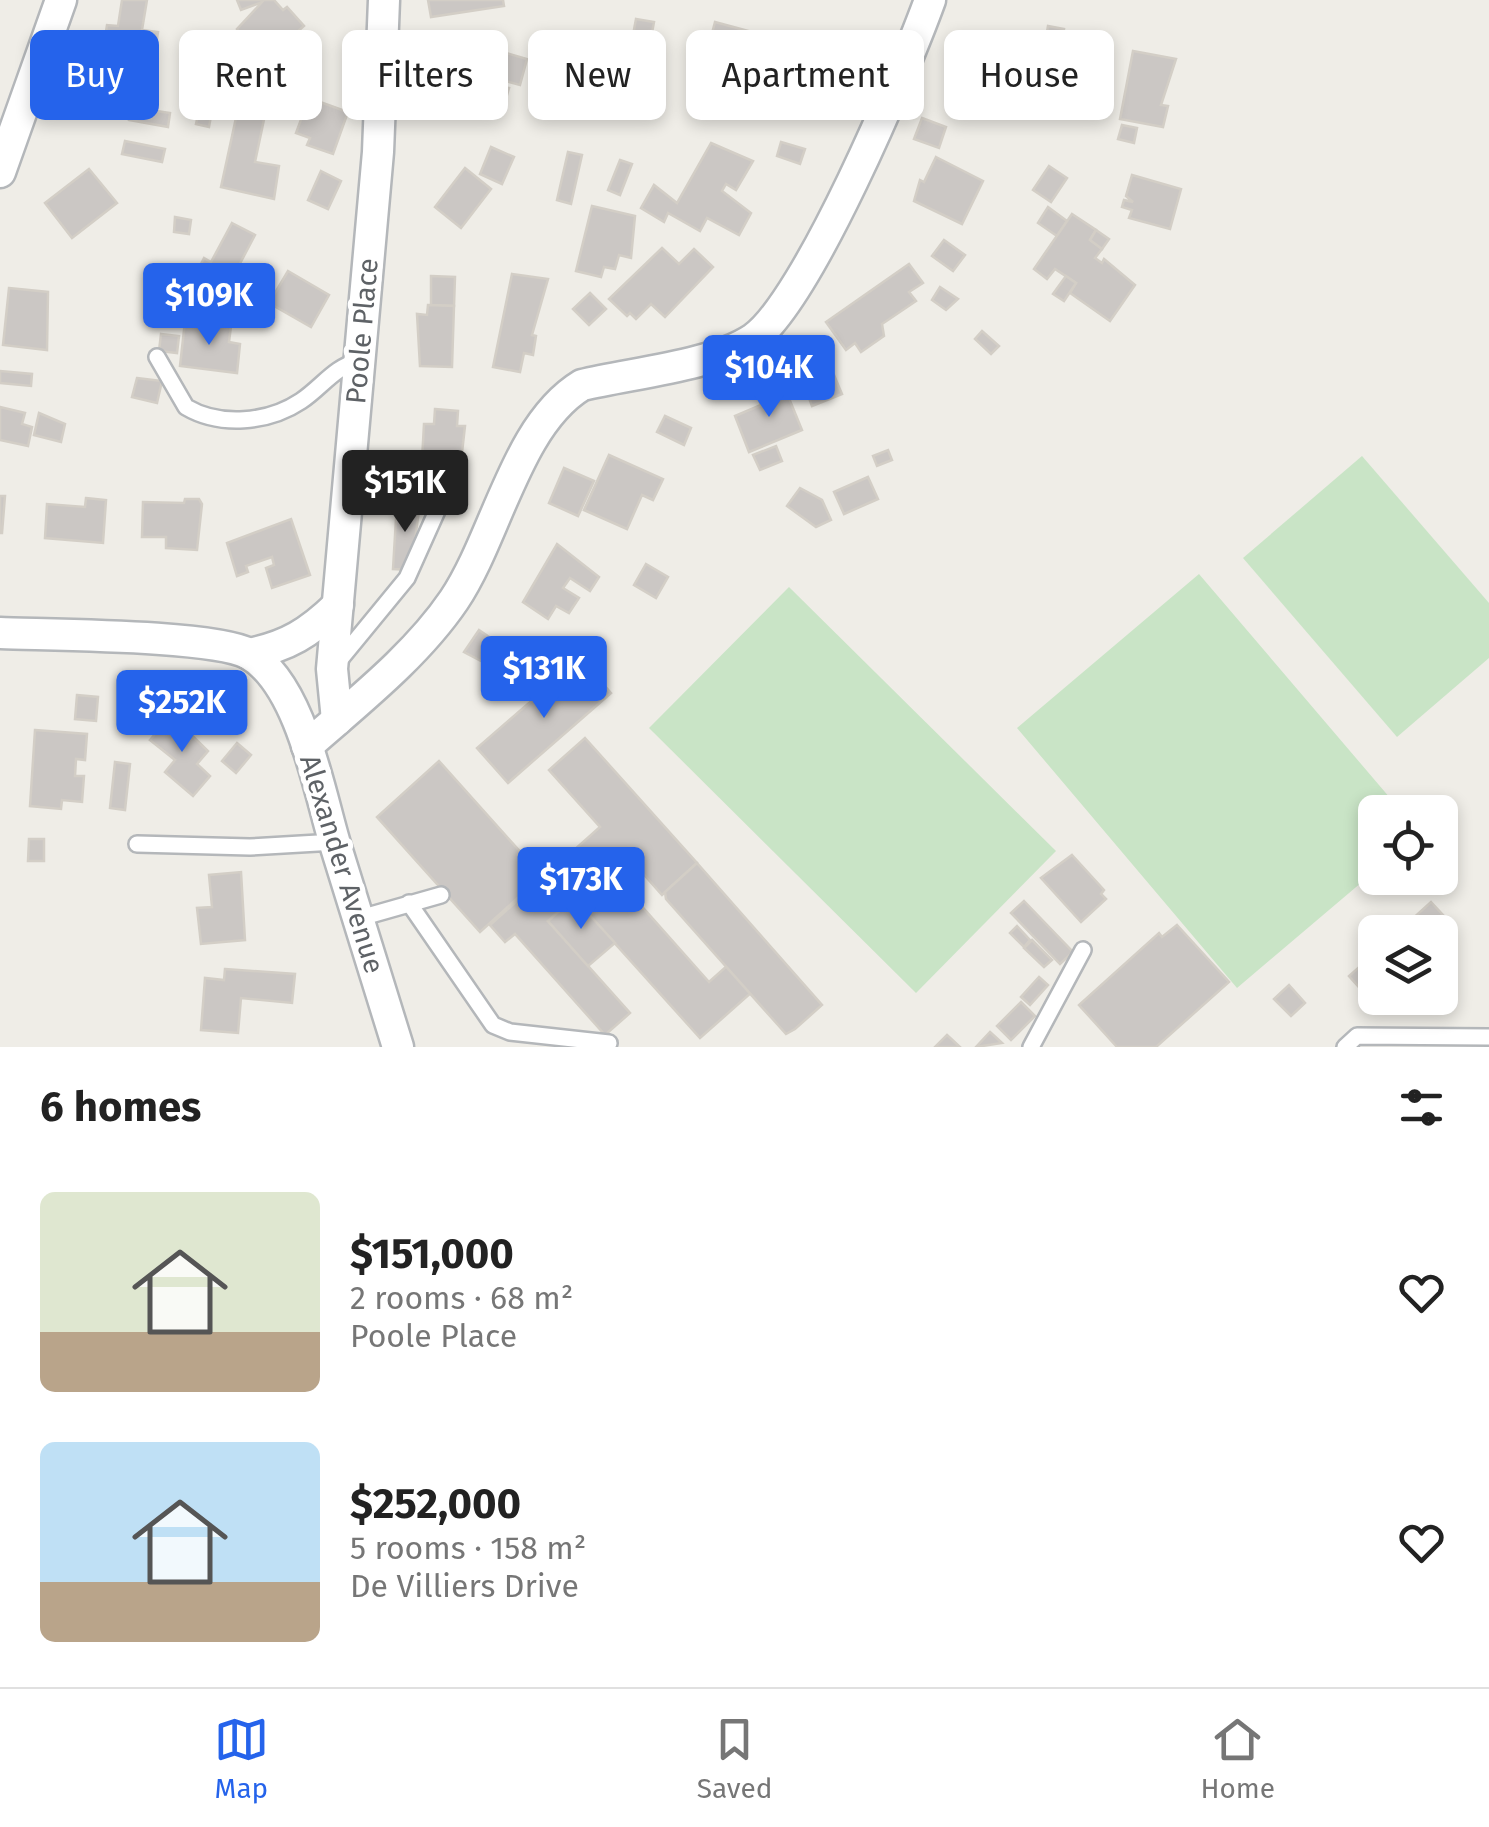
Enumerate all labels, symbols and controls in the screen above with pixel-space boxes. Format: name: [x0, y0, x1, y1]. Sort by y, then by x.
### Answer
chip: Buy: [30, 30, 159, 120]
chip: Rent: [179, 30, 322, 120]
chip: Filters: [342, 30, 508, 120]
chip: New: [528, 30, 666, 120]
chip: Apartment: [686, 30, 924, 120]
chip: House: [944, 30, 1114, 120]
street label: Poole Place: [339, 257, 385, 405]
pin: $109K: [139, 263, 279, 348]
text: $109K: [165, 276, 253, 314]
pin: $104K: [699, 335, 839, 420]
text: $104K: [725, 348, 813, 386]
pin: $151K: [335, 450, 475, 535]
text: $151K: [364, 463, 446, 501]
pin: $131K: [474, 636, 614, 721]
text: $131K: [503, 649, 585, 687]
pin: $252K: [112, 670, 252, 755]
text: $252K: [138, 683, 226, 721]
street label: Alexander Avenue: [293, 751, 391, 977]
map controls: [1358, 795, 1458, 1015]
button: locate: [1358, 795, 1458, 895]
pin: $173K: [511, 847, 651, 932]
text: $173K: [540, 860, 622, 898]
button: layers: [1358, 915, 1458, 1015]
icon: filters: [1394, 1080, 1449, 1135]
text: 6 homes: [40, 1082, 201, 1132]
text: $151,000: [350, 1229, 514, 1279]
icon: home: [120, 1232, 240, 1352]
icon: heart: [1394, 1265, 1449, 1320]
text: 2 rooms · 68 m²: [350, 1279, 573, 1317]
text: Poole Place: [350, 1317, 517, 1355]
text: $252,000: [350, 1479, 521, 1529]
icon: home: [120, 1482, 240, 1602]
icon: heart: [1394, 1515, 1449, 1570]
text: 5 rooms · 158 m²: [350, 1529, 586, 1567]
text: De Villiers Drive: [350, 1567, 579, 1605]
tab: Map: [214, 1712, 269, 1805]
tab: Saved: [697, 1712, 773, 1805]
tab: Home: [1200, 1712, 1275, 1805]

